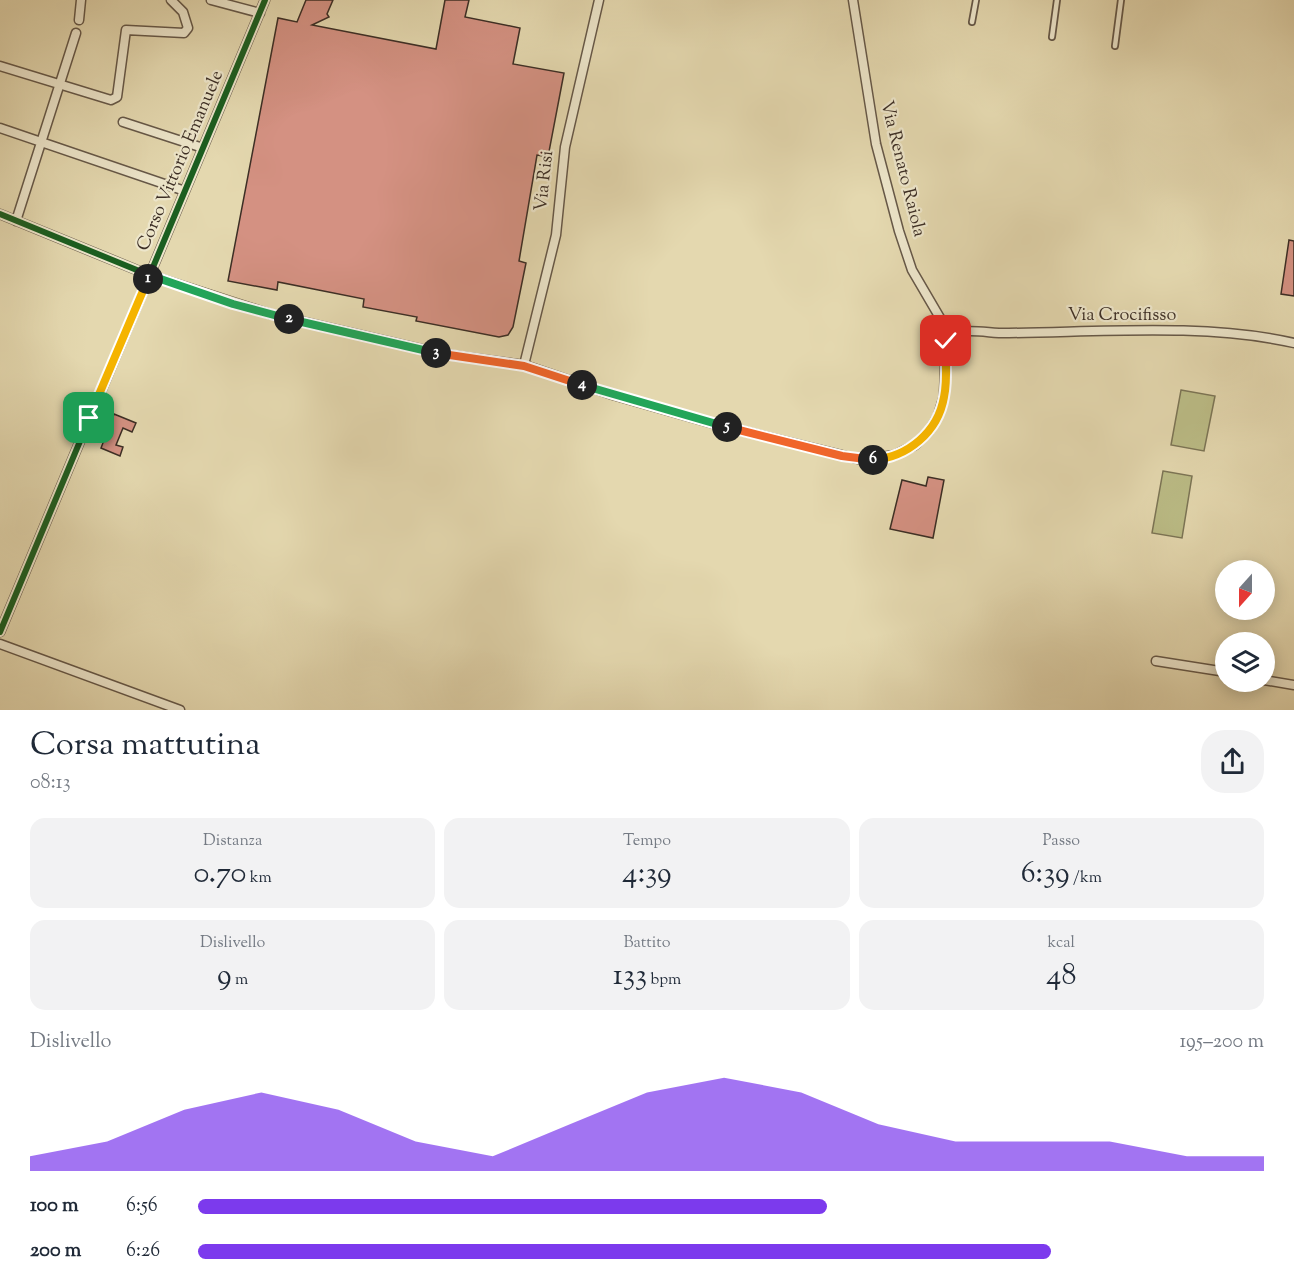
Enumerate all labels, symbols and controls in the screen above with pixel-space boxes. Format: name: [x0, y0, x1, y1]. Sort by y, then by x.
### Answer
street label: Corso Vittorio Emanuele: [131, 67, 231, 255]
street label: Via Renato Raiola: [873, 98, 931, 240]
street label: Via Risi: [529, 149, 561, 213]
pin: 1: [133, 264, 163, 294]
text: 1: [145, 267, 151, 290]
street label: Via Crocifisso: [1068, 303, 1176, 329]
pin: 2: [274, 304, 304, 334]
text: 2: [285, 307, 293, 330]
pin: [920, 315, 971, 366]
icon: check: [929, 324, 962, 357]
pin: 3: [421, 338, 451, 368]
text: 3: [433, 341, 439, 364]
pin: 4: [567, 370, 597, 400]
text: 4: [578, 373, 586, 396]
pin: [63, 392, 114, 443]
icon: arrive: [72, 401, 105, 434]
pin: 5: [712, 412, 742, 442]
text: 5: [724, 415, 730, 438]
pin: 6: [858, 445, 888, 475]
text: 6: [869, 448, 877, 471]
north arrow: [1215, 560, 1275, 620]
map controls: [1215, 560, 1275, 692]
button: layers: [1215, 632, 1275, 692]
text: Corsa mattutina: [30, 722, 260, 770]
button: share: [1201, 730, 1264, 793]
text: 08:13: [30, 769, 71, 798]
text: Distanza: [203, 830, 262, 853]
text: Tempo: [623, 830, 671, 853]
text: Passo: [1043, 830, 1080, 853]
text: 0.70: [194, 853, 246, 896]
text: 4:39: [622, 853, 672, 896]
text: 6:39: [1021, 853, 1070, 896]
text: km: [246, 867, 272, 890]
text: /km: [1070, 867, 1102, 890]
text: Dislivello: [200, 932, 265, 955]
text: Battito: [624, 932, 670, 955]
text: kcal: [1048, 932, 1075, 955]
text: 9: [217, 955, 232, 998]
text: 133: [613, 955, 647, 998]
text: 48: [1046, 955, 1076, 998]
text: m: [232, 969, 248, 992]
text: bpm: [647, 969, 681, 992]
text: Dislivello: [30, 1028, 112, 1057]
text: 195–200 m: [1180, 1028, 1264, 1057]
text: 100 m: [30, 1192, 79, 1221]
text: 6:56: [126, 1192, 158, 1221]
text: 200 m: [30, 1237, 81, 1266]
text: 6:26: [126, 1237, 160, 1266]

